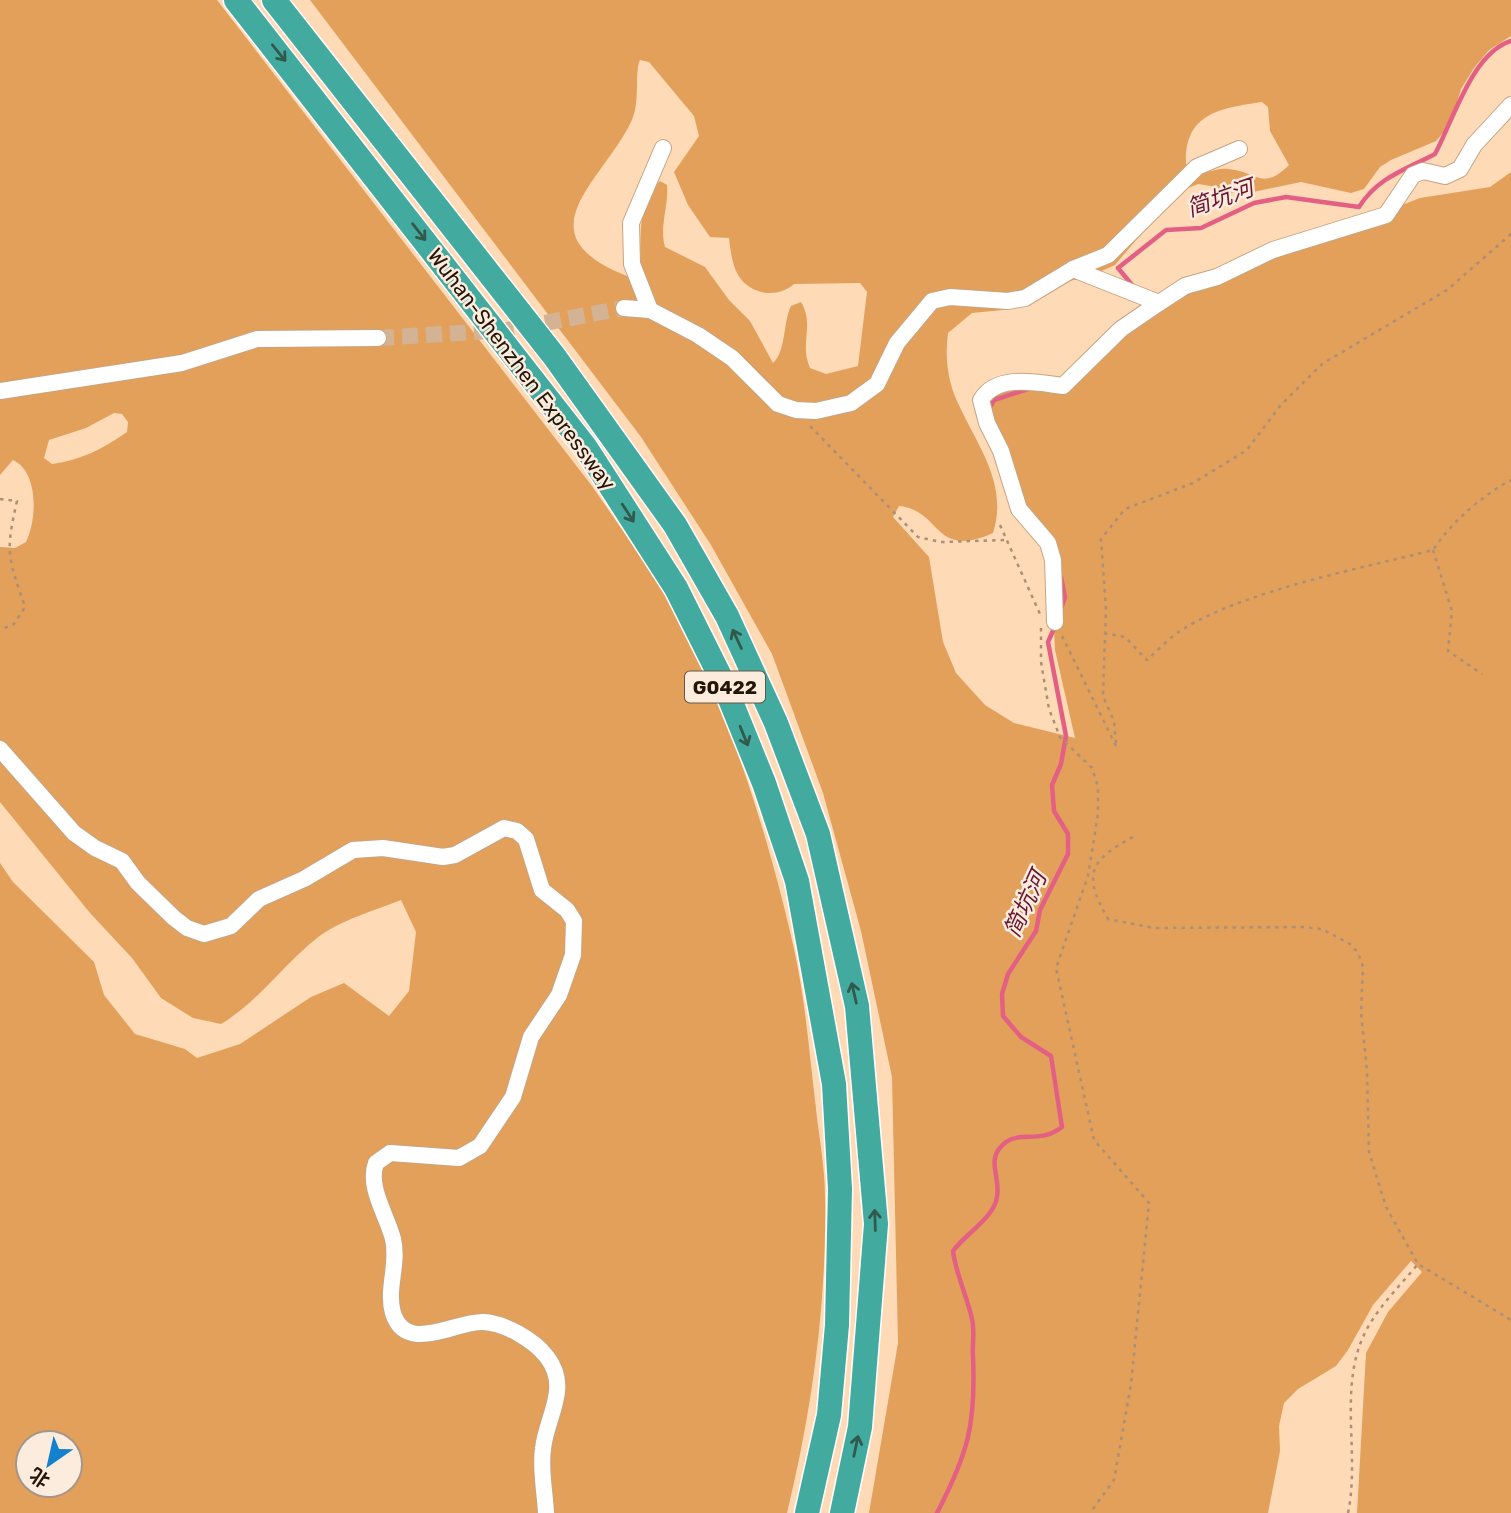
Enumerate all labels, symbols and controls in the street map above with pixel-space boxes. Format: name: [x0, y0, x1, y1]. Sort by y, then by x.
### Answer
one-way arrow: [271, 44, 287, 62]
water label: 简坑河: [1183, 172, 1261, 222]
one-way arrow: [412, 223, 427, 241]
street label: Wuhan-Shenzhen Expressway: [423, 243, 621, 495]
one-way arrow: [620, 503, 635, 522]
one-way arrow: [730, 629, 743, 650]
road number: G0422: [685, 672, 765, 702]
one-way arrow: [739, 724, 752, 746]
water label: 简坑河: [998, 863, 1054, 941]
one-way arrow: [847, 982, 860, 1005]
one-way arrow: [869, 1209, 882, 1232]
north arrow: [14, 1429, 84, 1499]
one-way arrow: [850, 1435, 864, 1458]
text: 北: [25, 1463, 54, 1493]

